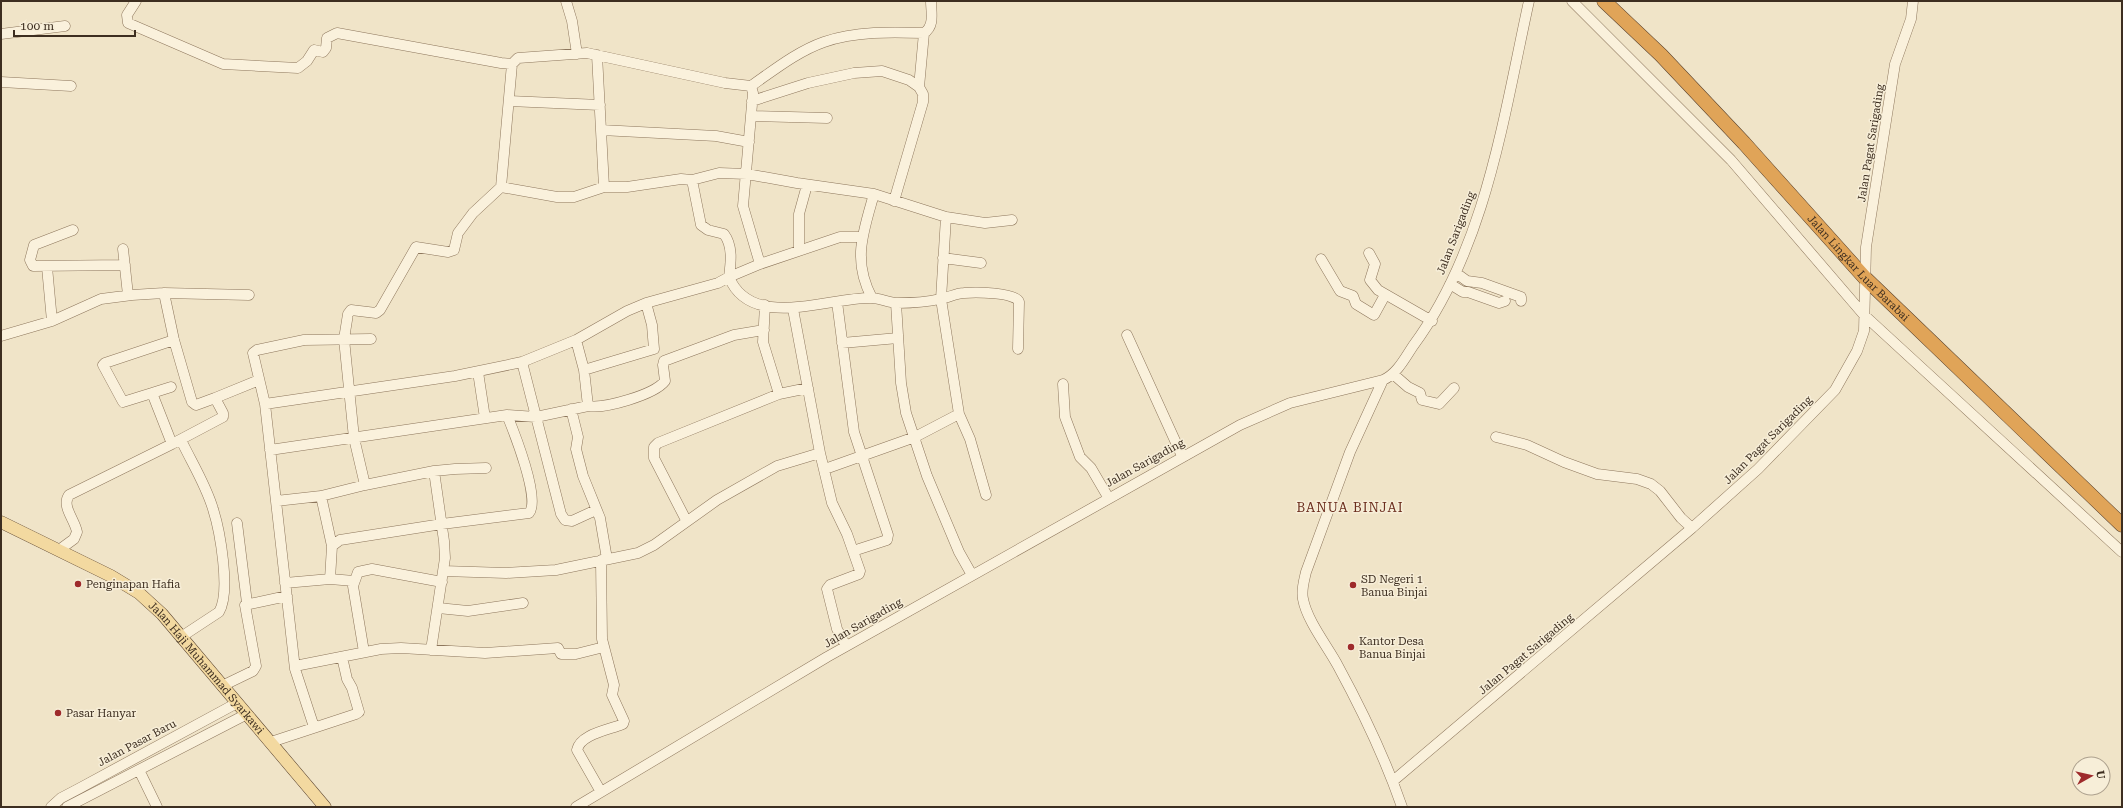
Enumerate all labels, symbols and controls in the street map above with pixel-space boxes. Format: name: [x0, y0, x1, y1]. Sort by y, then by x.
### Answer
scale bar: [14, 12, 135, 38]
text: 100 m: [20, 19, 54, 33]
street label: Jalan Pagat Sarigading: [1855, 82, 1887, 203]
street label: Jalan Sarigading: [1434, 189, 1478, 276]
street label: Jalan Lingkar Luar Barabai: [1805, 212, 1913, 324]
street label: Jalan Pagat Sarigading: [1721, 393, 1815, 487]
street label: Jalan Sarigading: [1103, 436, 1187, 490]
district label: BANUA BINJAI: [1296, 500, 1404, 515]
place label: SD Negeri 1 Banua Binjai: [1361, 573, 1428, 599]
place label: Penginapan Hafia: [86, 578, 180, 591]
marker: Penginapan Hafia: [73, 579, 83, 589]
marker: SD Negeri 1 Banua Binjai: [1348, 580, 1358, 590]
street label: Jalan Sarigading: [822, 595, 905, 651]
street label: Jalan Haji Muhammad Syarkawi: [146, 599, 267, 737]
street label: Jalan Pagat Sarigading: [1476, 610, 1577, 697]
place label: Kantor Desa Banua Binjai: [1359, 635, 1426, 661]
marker: Kantor Desa Banua Binjai: [1346, 642, 1356, 652]
place label: Pasar Hanyar: [66, 707, 136, 720]
marker: Pasar Hanyar: [53, 708, 63, 718]
street label: Jalan Pasar Baru: [96, 717, 179, 769]
north arrow: [2071, 756, 2111, 796]
text: U: [2093, 770, 2108, 780]

